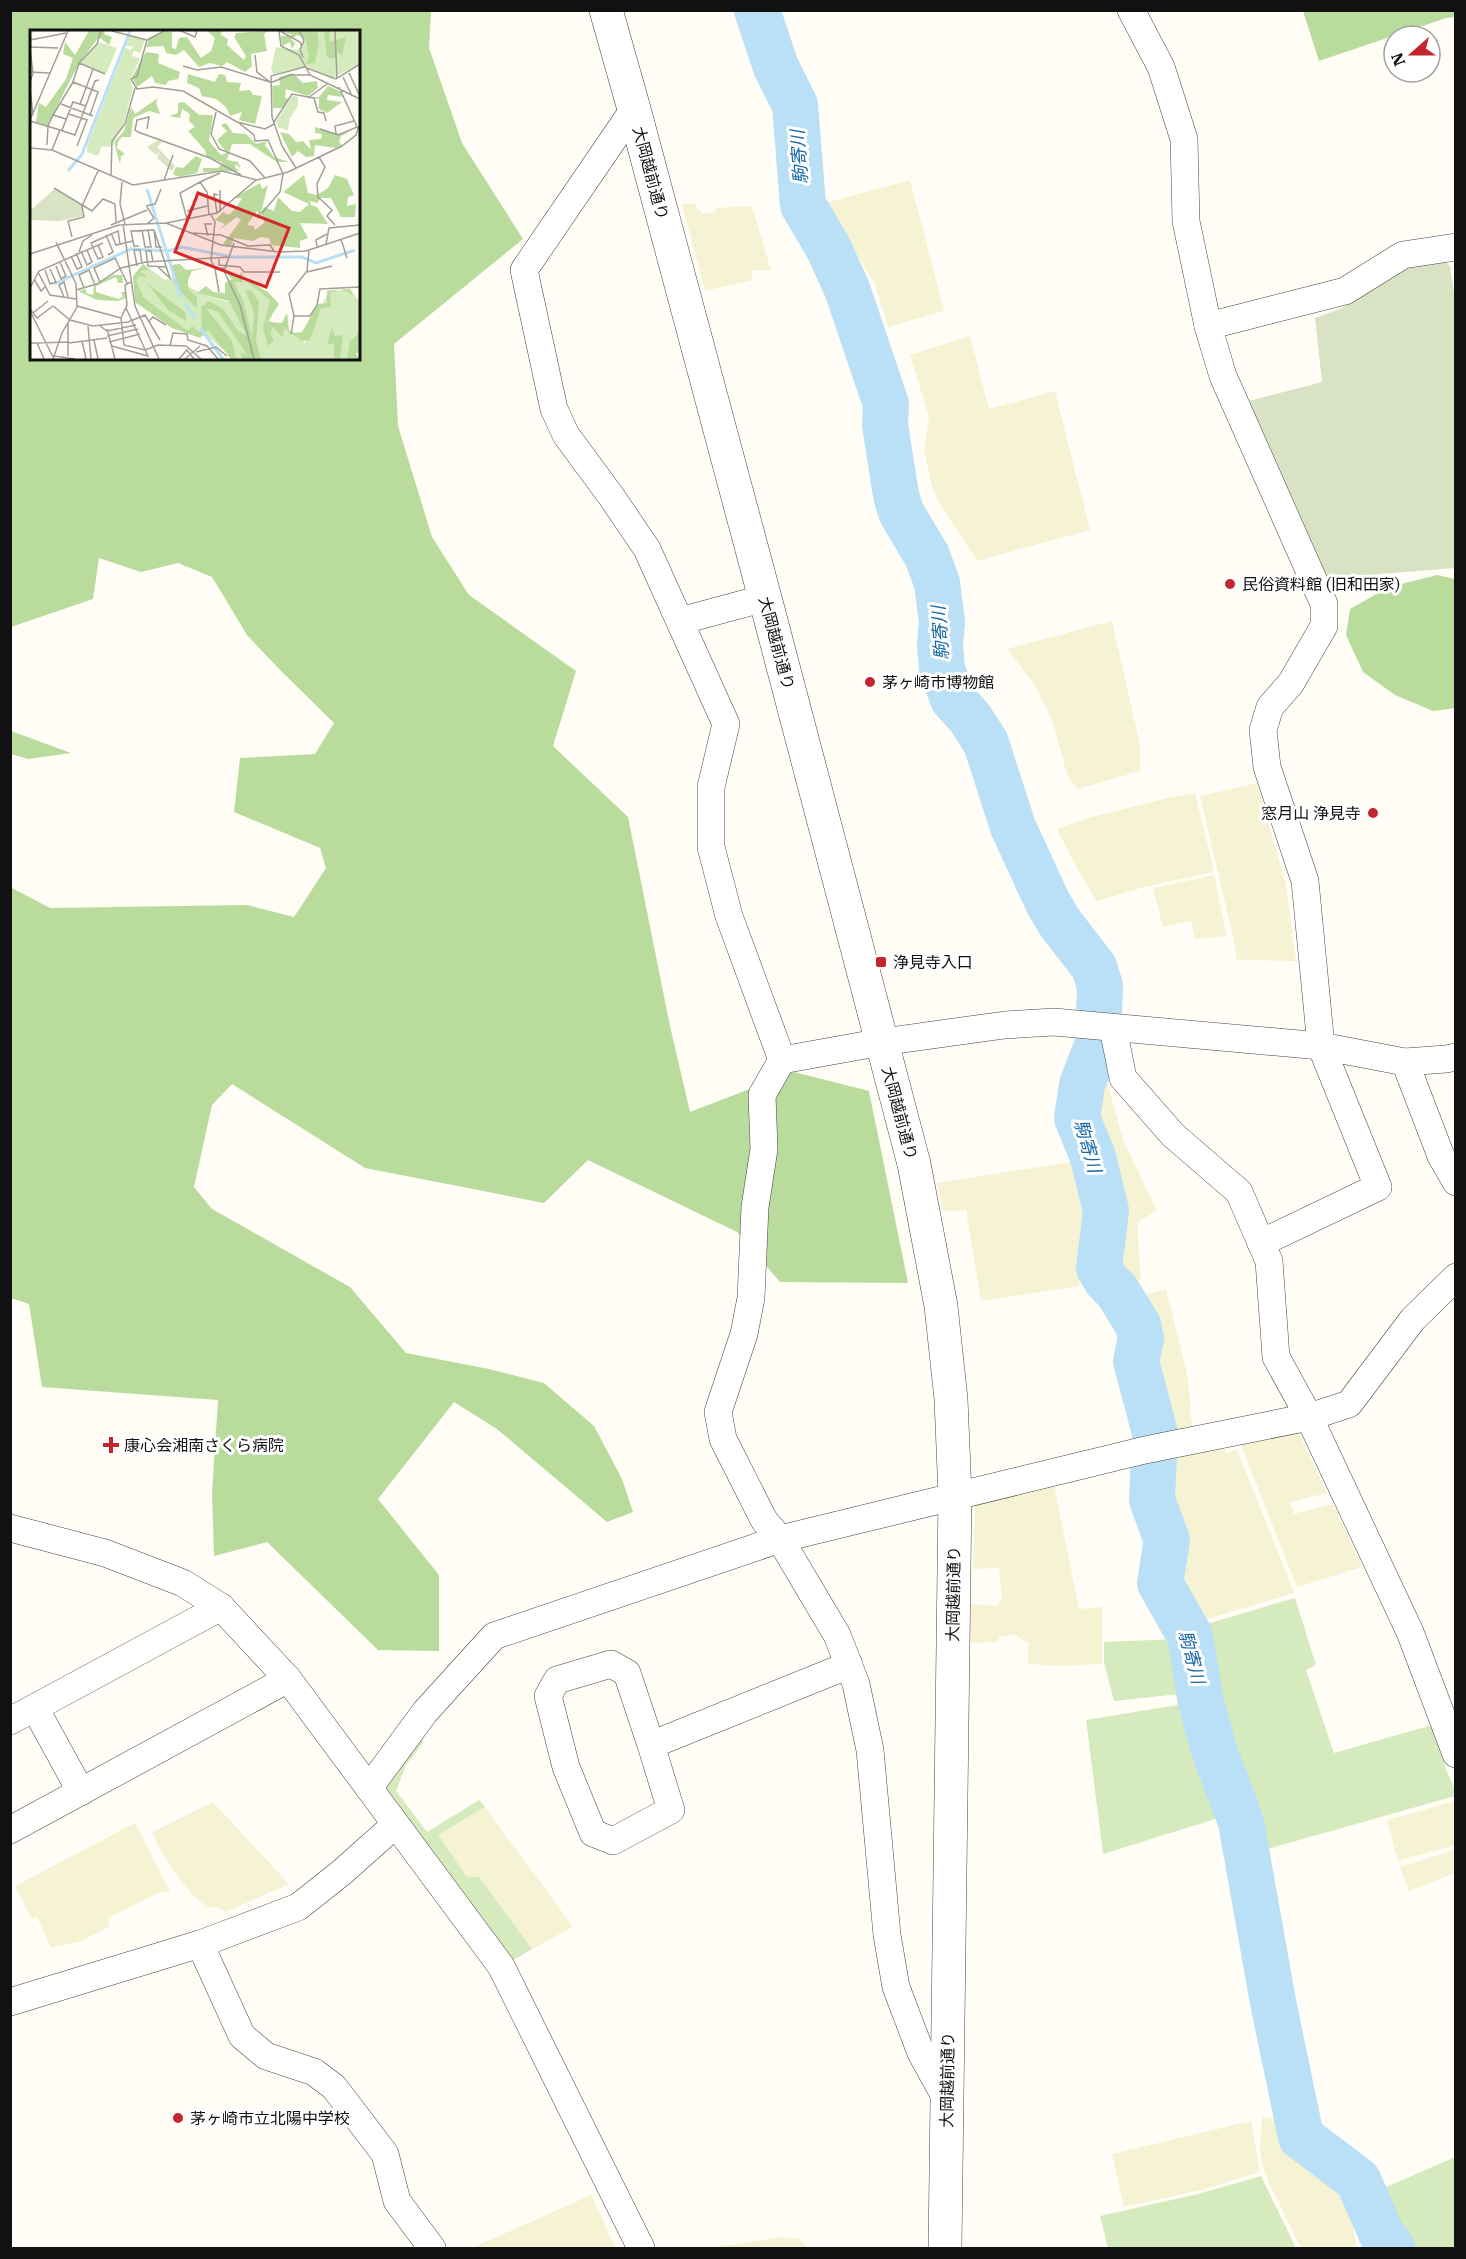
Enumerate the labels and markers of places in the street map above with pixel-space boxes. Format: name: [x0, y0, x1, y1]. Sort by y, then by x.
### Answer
place label: 民俗資料館 (旧和田家): [1242, 574, 1400, 594]
marker: 民俗資料館 (旧和田家): [1223, 577, 1237, 591]
place label: 茅ヶ崎市博物館: [882, 672, 994, 692]
marker: 茅ヶ崎市博物館: [863, 675, 877, 689]
place label: 窓月山 浄見寺: [1261, 803, 1361, 823]
marker: 窓月山 浄見寺: [1366, 806, 1380, 820]
place label: 浄見寺入口: [893, 952, 973, 972]
marker: 浄見寺入口: [874, 955, 888, 969]
place label: 康心会湘南さくら病院: [124, 1435, 284, 1455]
marker: 康心会湘南さくら病院: [102, 1436, 120, 1454]
place label: 茅ヶ崎市立北陽中学校: [190, 2108, 350, 2128]
marker: 茅ヶ崎市立北陽中学校: [171, 2111, 185, 2125]

